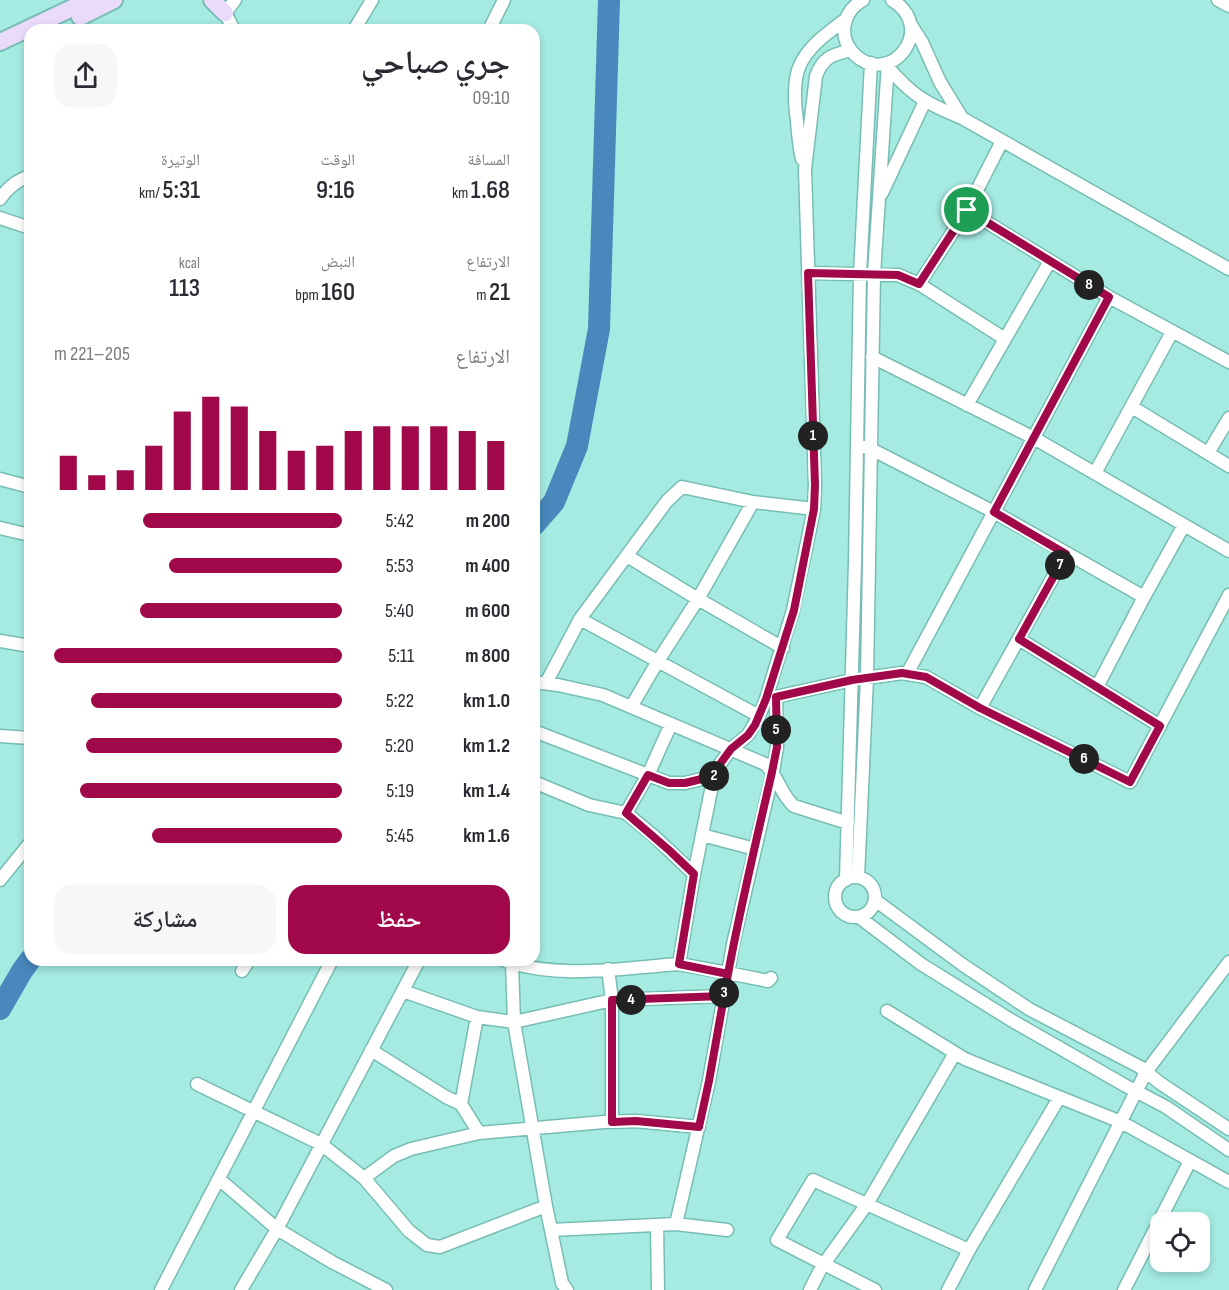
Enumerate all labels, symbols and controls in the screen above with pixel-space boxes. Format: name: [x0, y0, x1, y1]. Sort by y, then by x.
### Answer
text: جري صباحي: [361, 43, 510, 83]
button: share: [54, 44, 117, 107]
text: 09:10: [473, 86, 510, 110]
text: الوتيرة: [161, 151, 200, 170]
text: الوقت: [321, 151, 355, 170]
text: المسافة: [468, 151, 510, 170]
text: 5:31: [163, 175, 200, 206]
text: 9:16: [316, 175, 355, 206]
text: 1.68: [471, 175, 510, 206]
text: /km: [139, 184, 163, 203]
text: km: [452, 184, 471, 203]
pin: [941, 184, 992, 235]
icon: arrive: [950, 193, 983, 226]
text: النبض: [321, 253, 355, 272]
text: الارتفاع: [466, 253, 510, 272]
text: kcal: [179, 254, 200, 273]
pin: 8: [1074, 270, 1104, 300]
text: 113: [169, 273, 200, 304]
text: 8: [1085, 275, 1093, 294]
text: 160: [321, 277, 355, 308]
text: 21: [489, 277, 510, 308]
text: bpm: [295, 286, 321, 305]
text: m: [476, 286, 489, 305]
text: 205–221 m: [54, 342, 130, 366]
text: الارتفاع: [455, 345, 510, 369]
pin: 1: [798, 421, 828, 451]
text: 1: [810, 426, 816, 445]
text: 5:42: [386, 509, 414, 533]
text: 200 m: [466, 509, 510, 533]
pin: 7: [1045, 550, 1075, 580]
text: 5:53: [386, 554, 414, 578]
text: 400 m: [465, 554, 510, 578]
text: 7: [1057, 555, 1063, 574]
text: 5:40: [385, 599, 414, 623]
text: 600 m: [465, 599, 510, 623]
text: 5:11: [388, 644, 414, 668]
text: 800 m: [465, 644, 510, 668]
text: 5:22: [386, 689, 414, 713]
text: 1.0 km: [463, 689, 510, 713]
pin: 5: [761, 715, 791, 745]
text: 5: [772, 720, 780, 739]
text: 5:20: [385, 734, 414, 758]
text: 1.2 km: [463, 734, 510, 758]
pin: 6: [1069, 744, 1099, 774]
text: 6: [1080, 749, 1088, 768]
pin: 2: [699, 761, 729, 791]
text: 2: [710, 766, 718, 785]
text: 5:19: [386, 779, 414, 803]
text: 1.4 km: [463, 779, 510, 803]
text: 5:45: [386, 824, 414, 848]
text: 1.6 km: [463, 824, 510, 848]
button: مشاركة: [54, 885, 276, 954]
button: حفظ: [288, 885, 510, 954]
pin: 3: [709, 978, 739, 1008]
text: 3: [720, 983, 728, 1002]
pin: 4: [616, 985, 646, 1015]
text: 4: [627, 990, 635, 1009]
map controls: [1150, 1212, 1210, 1272]
button: locate: [1150, 1212, 1210, 1272]

